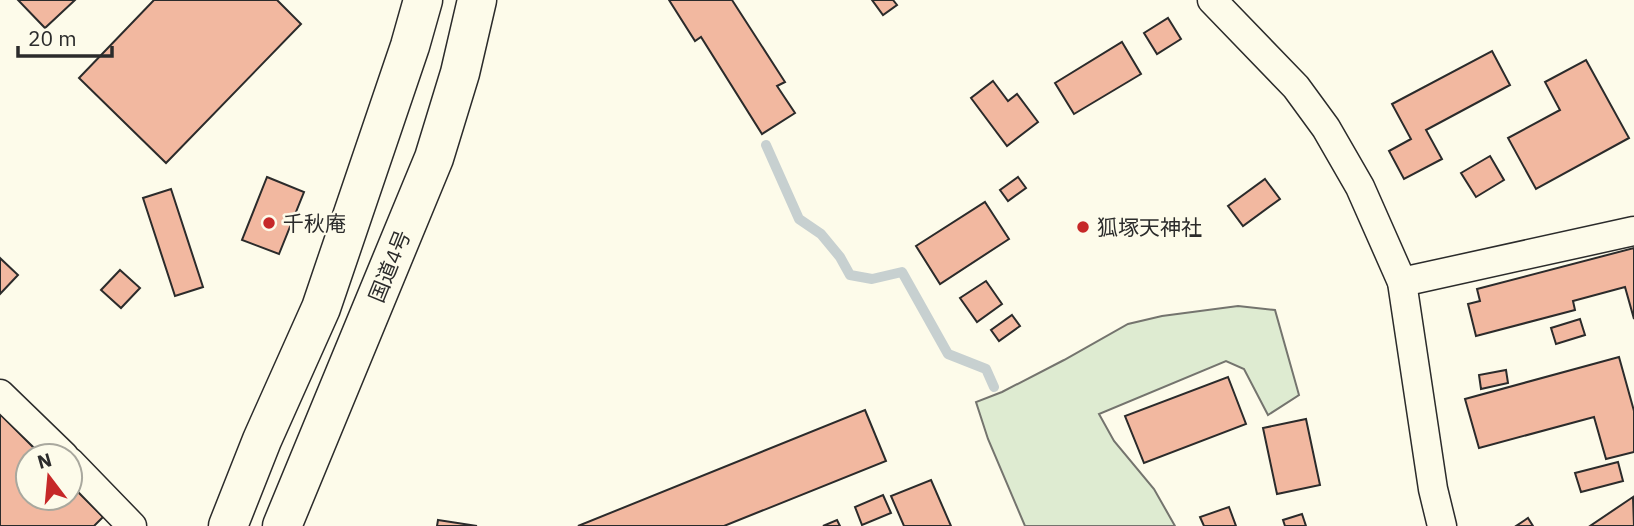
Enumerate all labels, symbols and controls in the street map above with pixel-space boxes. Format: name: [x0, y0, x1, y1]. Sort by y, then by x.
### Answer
scale bar: [18, 14, 112, 58]
text: 20 m: [28, 24, 77, 52]
place label: 千秋庵: [283, 209, 346, 237]
place label: 狐塚天神社: [1097, 213, 1202, 241]
marker: 千秋庵: [261, 215, 277, 231]
marker: 狐塚天神社: [1075, 219, 1091, 235]
street label: 国道4号: [362, 226, 416, 306]
north arrow: [14, 442, 84, 512]
text: N: [34, 447, 54, 474]

